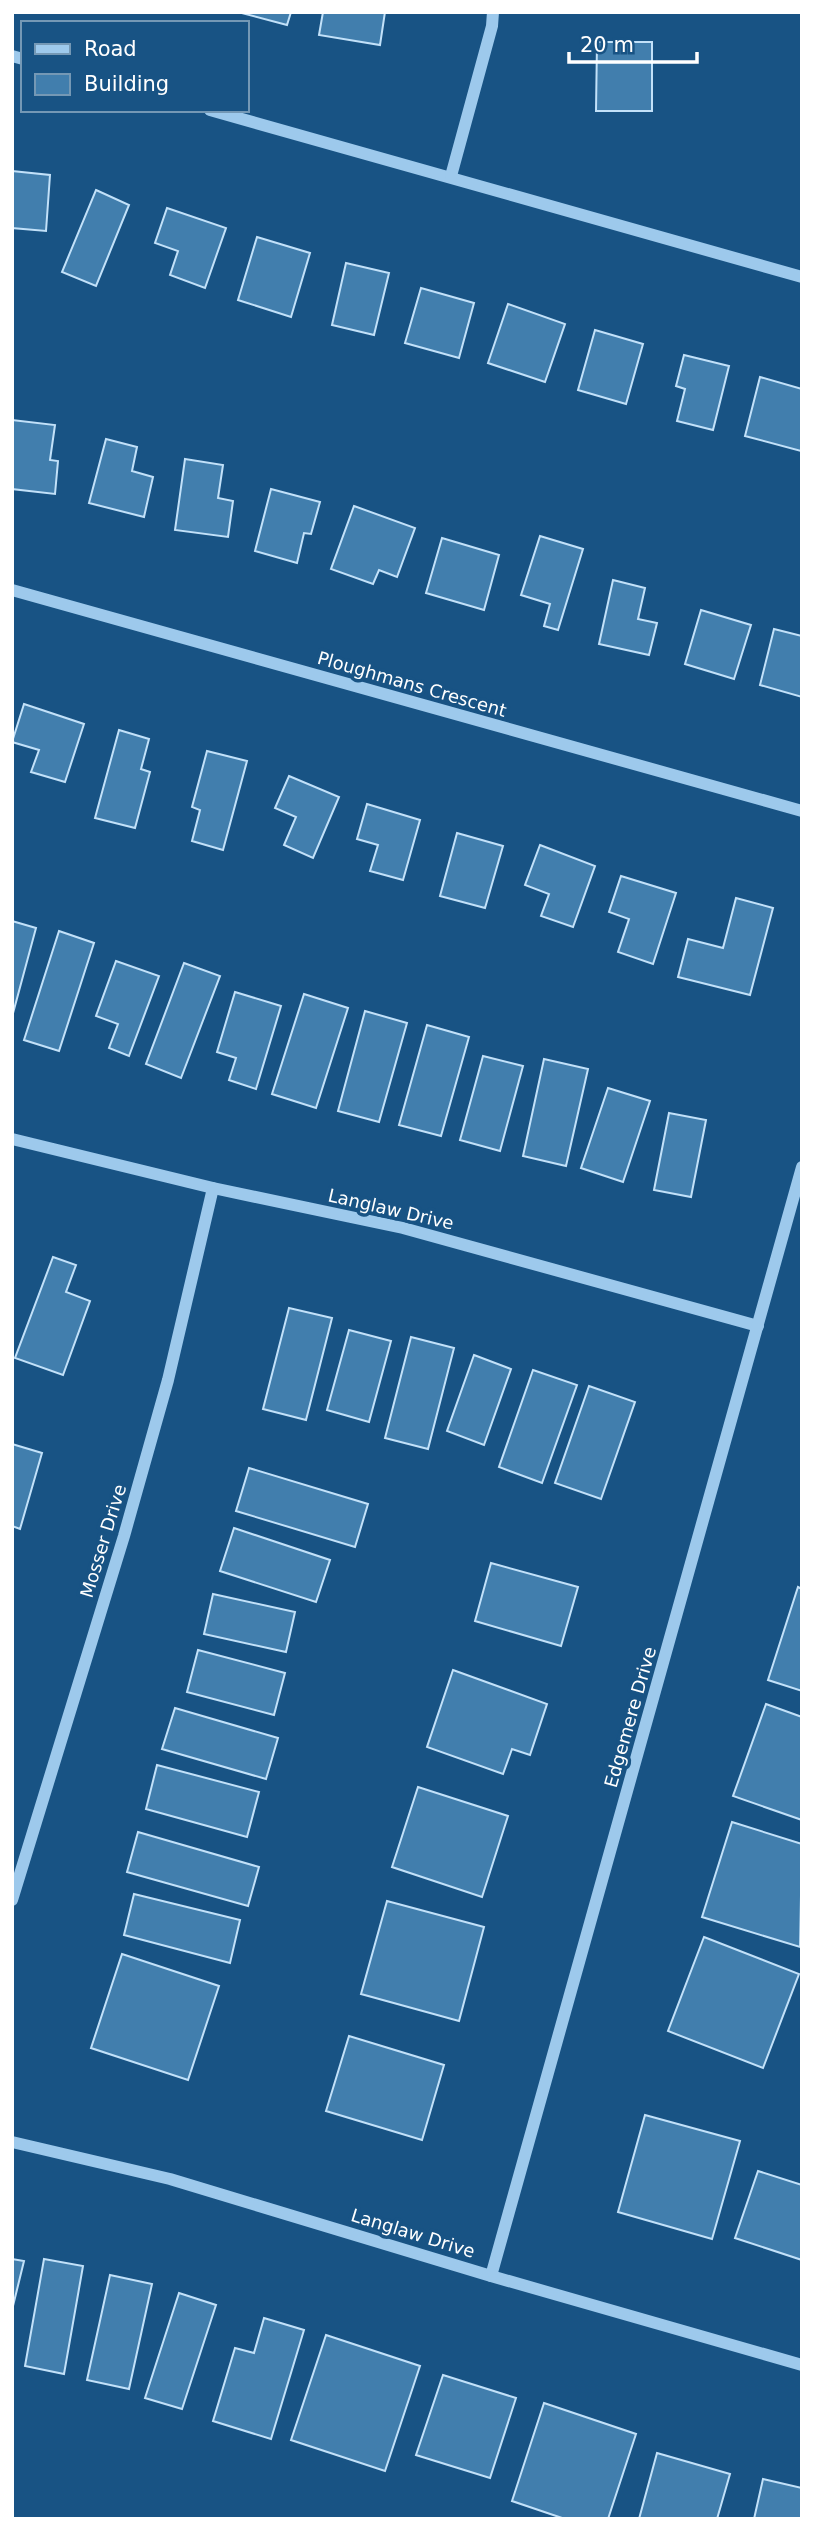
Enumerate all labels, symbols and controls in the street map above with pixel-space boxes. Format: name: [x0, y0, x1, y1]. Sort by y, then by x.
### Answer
legend: [21, 21, 248, 112]
scale bar: [569, 21, 697, 65]
text: 20 m: [580, 33, 634, 57]
text: Road: [84, 37, 137, 61]
text: Building: [84, 72, 169, 96]
street label: Ploughmans Crescent: [315, 647, 509, 721]
street label: Langlaw Drive: [326, 1184, 456, 1234]
street label: Mosser Drive: [76, 1482, 130, 1600]
street label: Edgemere Drive: [600, 1644, 660, 1790]
street label: Langlaw Drive: [349, 2204, 477, 2262]

